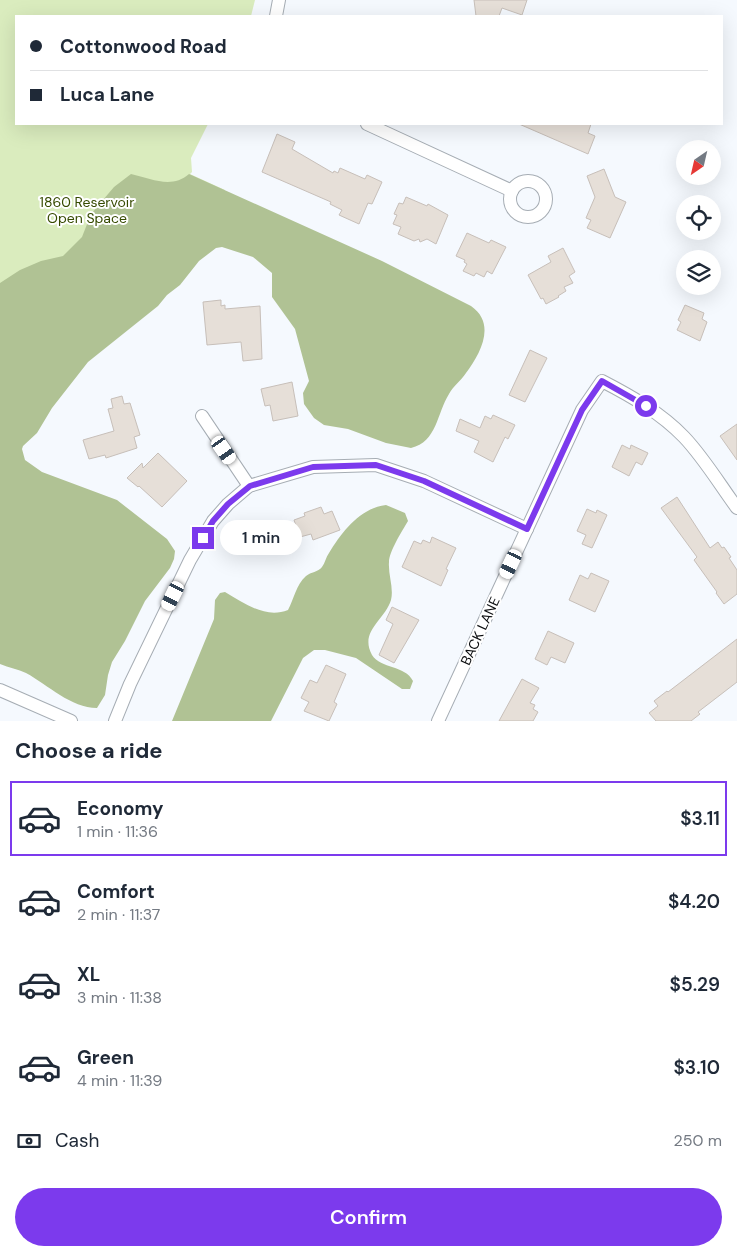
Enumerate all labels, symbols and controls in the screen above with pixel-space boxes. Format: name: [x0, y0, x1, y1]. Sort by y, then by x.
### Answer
text: Cottonwood Road: [60, 34, 227, 59]
text: Luca Lane: [60, 82, 154, 107]
north arrow: [676, 140, 721, 185]
map controls: [676, 140, 721, 295]
park label: 1860 Reservoir Open Space: [40, 193, 134, 227]
button: locate: [676, 195, 721, 240]
button: layers: [676, 250, 721, 295]
route start: [635, 395, 657, 417]
car: [209, 433, 238, 467]
callout: 1 min: [220, 520, 303, 556]
route end: [192, 527, 214, 549]
text: 1 min: [242, 527, 280, 548]
car: [497, 547, 524, 581]
car: [159, 579, 186, 613]
street label: BACK LANE: [456, 594, 504, 668]
text: Choose a ride: [15, 736, 163, 765]
icon: car: [17, 796, 62, 841]
text: Economy: [77, 796, 164, 821]
text: $3.11: [680, 806, 720, 831]
text: 1 min · 11:36: [77, 821, 158, 842]
icon: car: [17, 879, 62, 924]
text: Comfort: [77, 879, 155, 904]
text: $4.20: [668, 889, 720, 914]
text: 2 min · 11:37: [77, 904, 160, 925]
icon: car: [17, 962, 62, 1007]
text: XL: [77, 962, 100, 987]
text: $5.29: [670, 972, 720, 997]
text: 3 min · 11:38: [77, 987, 162, 1008]
icon: car: [17, 1045, 62, 1090]
text: Green: [77, 1045, 134, 1070]
text: $3.10: [673, 1055, 720, 1080]
text: 4 min · 11:39: [77, 1070, 162, 1091]
icon: cash: [15, 1127, 43, 1155]
text: Cash: [55, 1128, 99, 1153]
text: 250 m: [674, 1130, 722, 1151]
button: Confirm: [15, 1188, 722, 1246]

